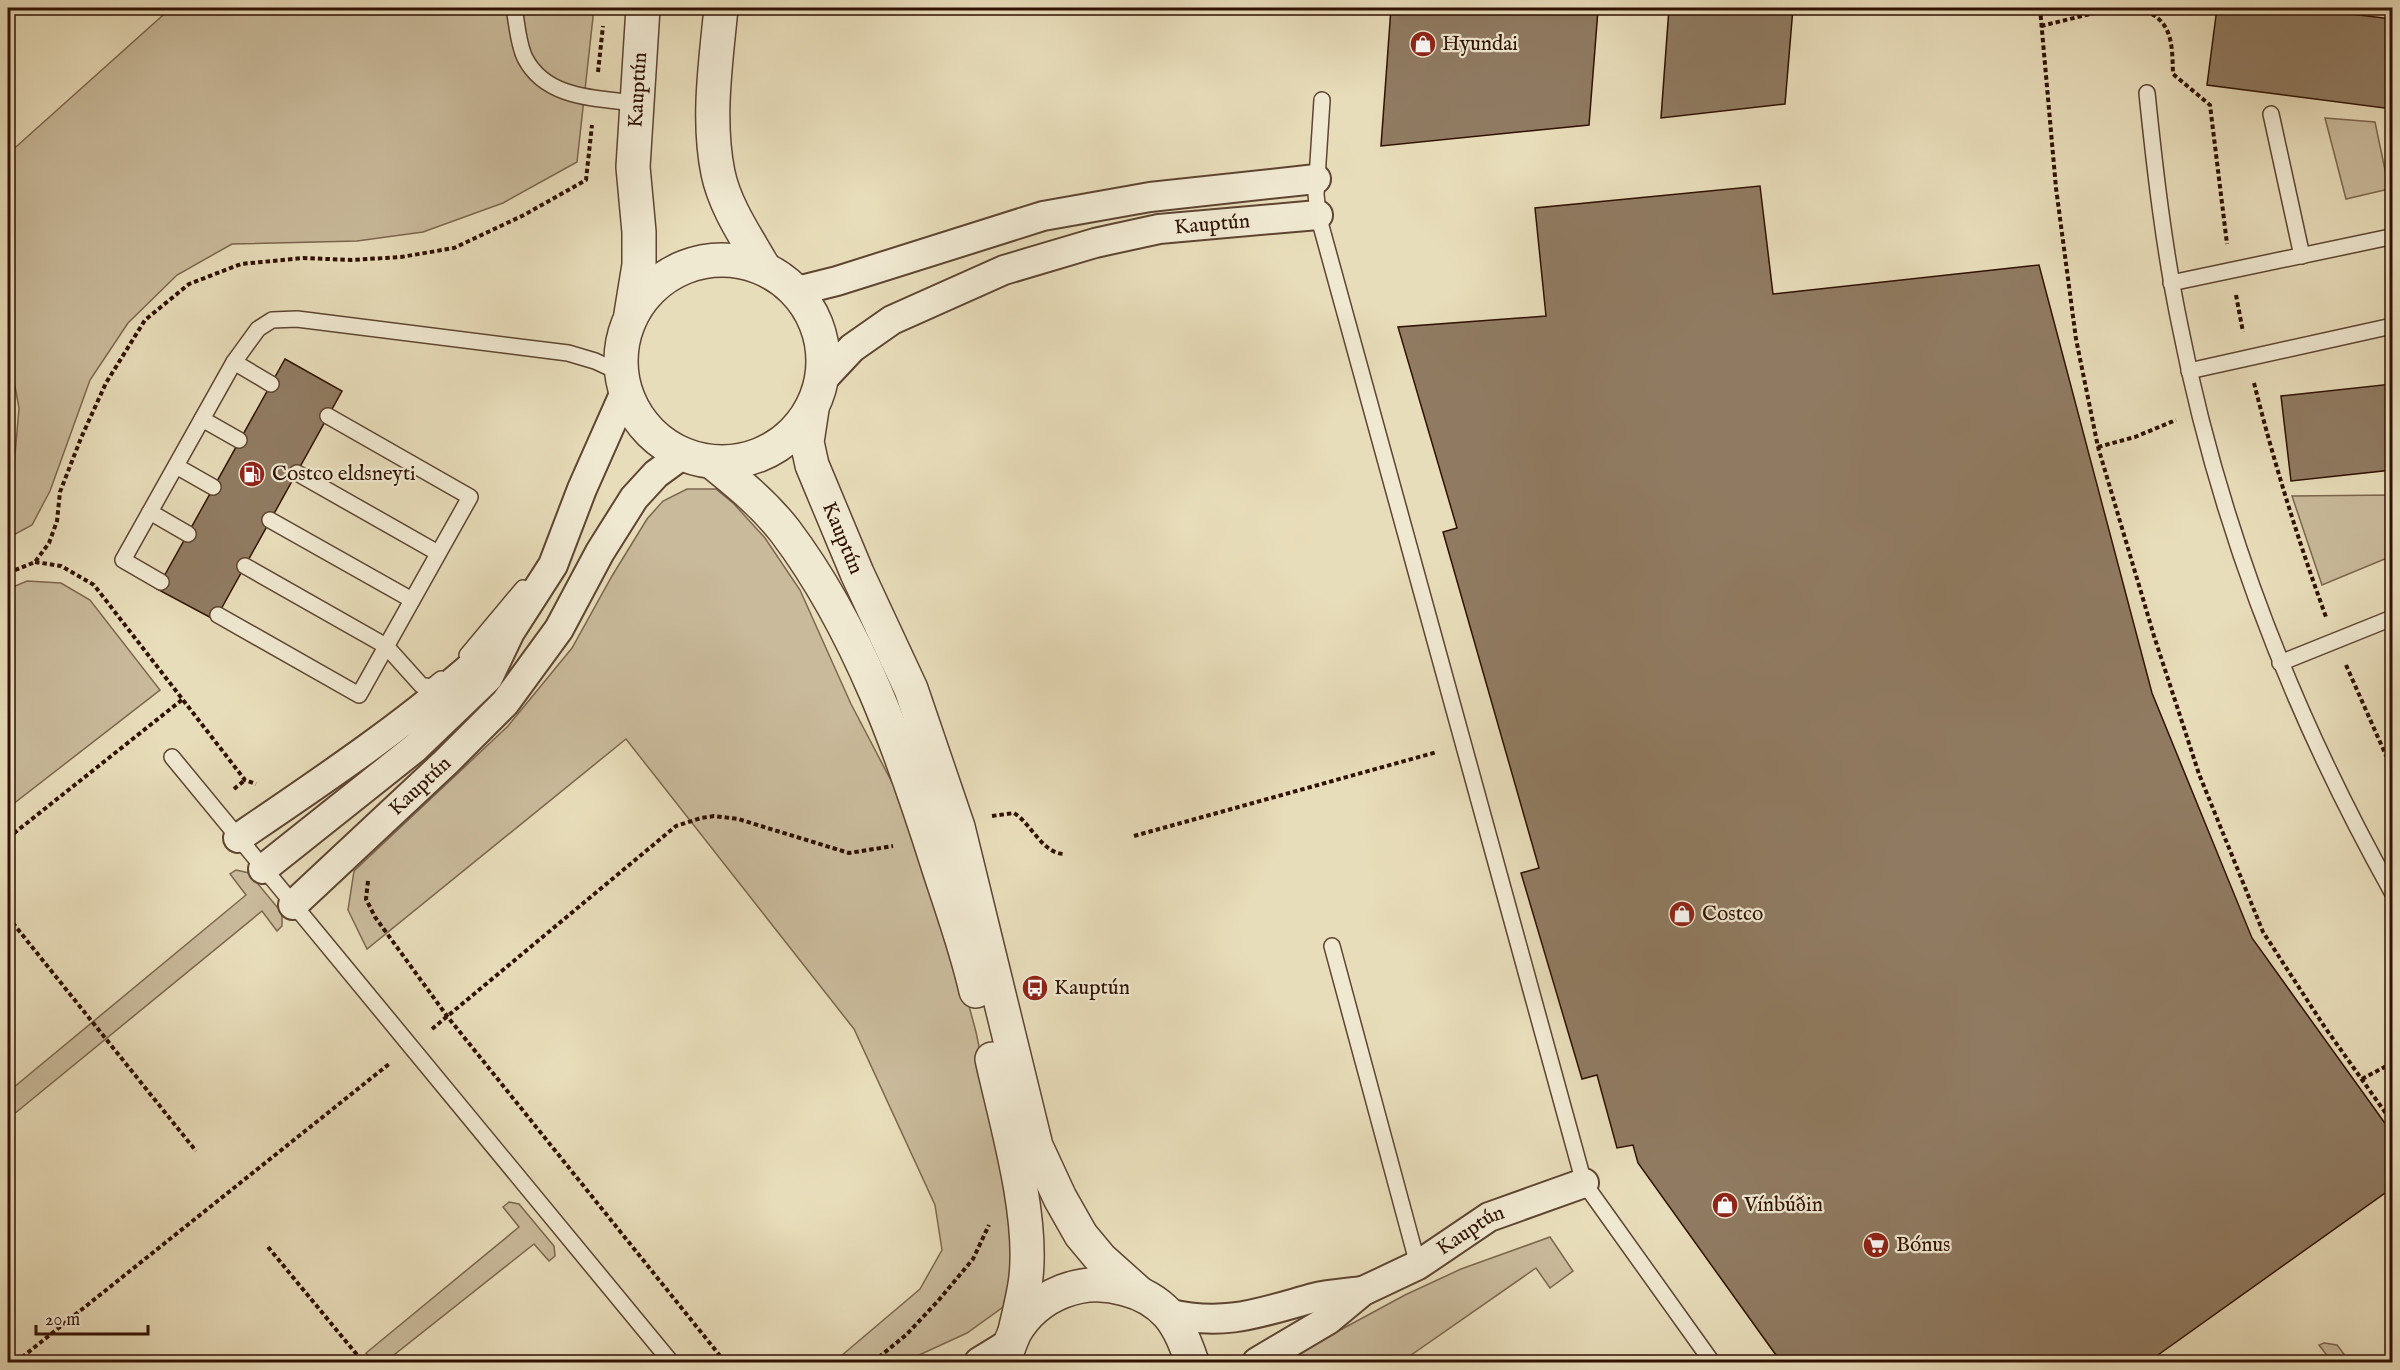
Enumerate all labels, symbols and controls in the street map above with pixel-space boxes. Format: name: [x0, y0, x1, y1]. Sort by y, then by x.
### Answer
shop icon: Hyundai: [1408, 29, 1438, 59]
place label: Hyundai: [1442, 31, 1518, 58]
street label: Kauptún: [622, 51, 654, 129]
street label: Kauptún: [1173, 208, 1251, 241]
fuel station icon: Costco eldsneyti: [237, 459, 267, 489]
place label: Costco eldsneyti: [272, 461, 416, 488]
street label: Kauptún: [815, 498, 869, 578]
street label: Kauptún: [383, 750, 457, 822]
shop icon: Costco: [1667, 899, 1697, 929]
place label: Costco: [1702, 901, 1763, 928]
bus stop icon: Kauptún: [1020, 973, 1050, 1003]
place label: Kauptún: [1054, 975, 1130, 1002]
shop icon: Vínbúðin: [1710, 1190, 1740, 1220]
place label: Vínbúðin: [1743, 1192, 1823, 1219]
street label: Kauptún: [1431, 1199, 1508, 1262]
supermarket icon: Bónus: [1861, 1230, 1891, 1260]
place label: Bónus: [1896, 1232, 1950, 1259]
scale bar: [36, 1298, 148, 1336]
text: 20 m: [45, 1309, 80, 1332]

